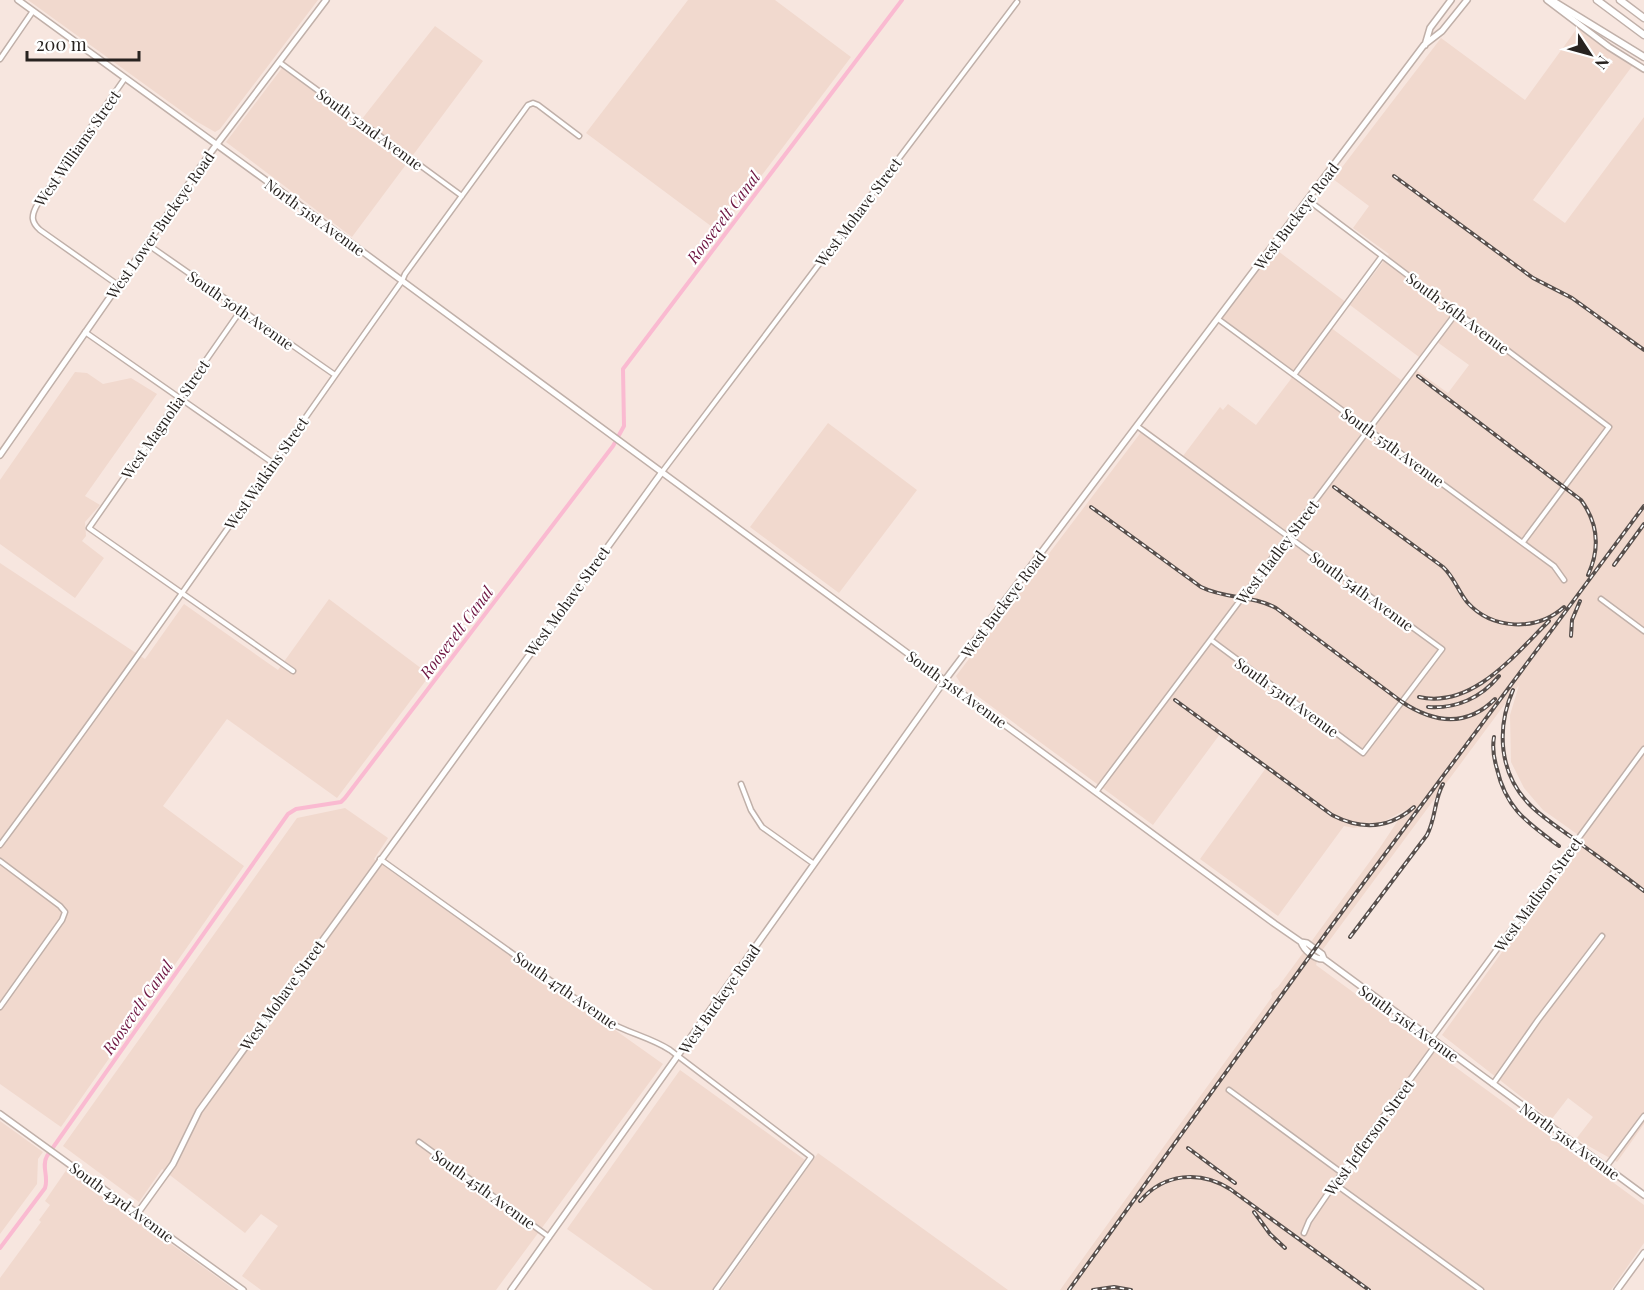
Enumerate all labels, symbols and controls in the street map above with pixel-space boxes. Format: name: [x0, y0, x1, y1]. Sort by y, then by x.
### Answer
scale bar: [27, 24, 140, 62]
north arrow: [1560, 24, 1620, 84]
text: 200 m: [36, 32, 87, 56]
text: N: [1590, 52, 1614, 74]
street label: South 52nd Avenue: [313, 84, 427, 174]
street label: West Williams Street: [29, 86, 125, 211]
street label: West Lower Buckeye Road: [101, 147, 219, 303]
street label: West Mohave Street: [810, 153, 906, 271]
street label: West Buckeye Road: [1249, 158, 1343, 274]
water label: Roosevelt Canal: [681, 166, 765, 268]
street label: North 51st Avenue: [261, 174, 369, 260]
street label: South 50th Avenue: [184, 266, 298, 354]
street label: South 56th Avenue: [1403, 268, 1513, 358]
street label: West Magnolia Street: [116, 355, 214, 483]
street label: South 55th Avenue: [1338, 403, 1448, 491]
street label: West Watkins Street: [219, 412, 313, 534]
street label: West Hadley Street: [1231, 495, 1323, 609]
street label: West Mohave Street: [520, 541, 614, 661]
street label: West Buckeye Road: [956, 546, 1050, 662]
street label: South 54th Avenue: [1306, 547, 1418, 635]
water label: Roosevelt Canal: [414, 581, 498, 683]
street label: South 51st Avenue: [903, 646, 1011, 732]
street label: South 53rd Avenue: [1231, 653, 1343, 741]
street label: West Madison Street: [1489, 832, 1587, 956]
street label: West Mohave Street: [235, 935, 329, 1055]
street label: West Buckeye Road: [673, 940, 764, 1058]
street label: South 47th Avenue: [510, 947, 622, 1033]
water label: Roosevelt Canal: [96, 956, 177, 1059]
street label: South 51st Avenue: [1355, 980, 1463, 1066]
street label: West Jefferson Street: [1319, 1074, 1419, 1200]
street label: North 51st Avenue: [1516, 1098, 1624, 1184]
street label: South 45th Avenue: [428, 1145, 540, 1233]
street label: South 43rd Avenue: [66, 1157, 178, 1247]

